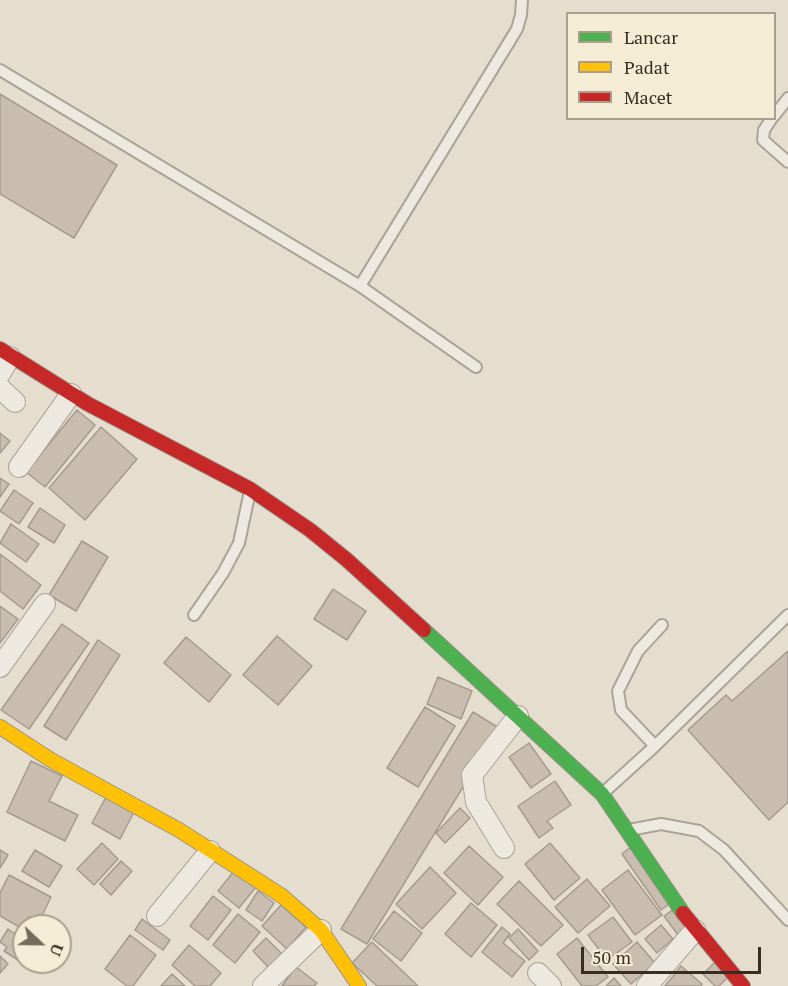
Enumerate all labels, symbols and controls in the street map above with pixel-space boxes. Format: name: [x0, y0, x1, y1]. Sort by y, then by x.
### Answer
legend: [566, 12, 776, 120]
text: Lancar: [624, 25, 678, 49]
text: Padat: [624, 55, 670, 79]
text: Macet: [624, 85, 673, 109]
north arrow: [12, 914, 72, 974]
scale bar: [584, 935, 764, 973]
text: U: [44, 941, 69, 959]
text: 50 m: [592, 945, 631, 969]

